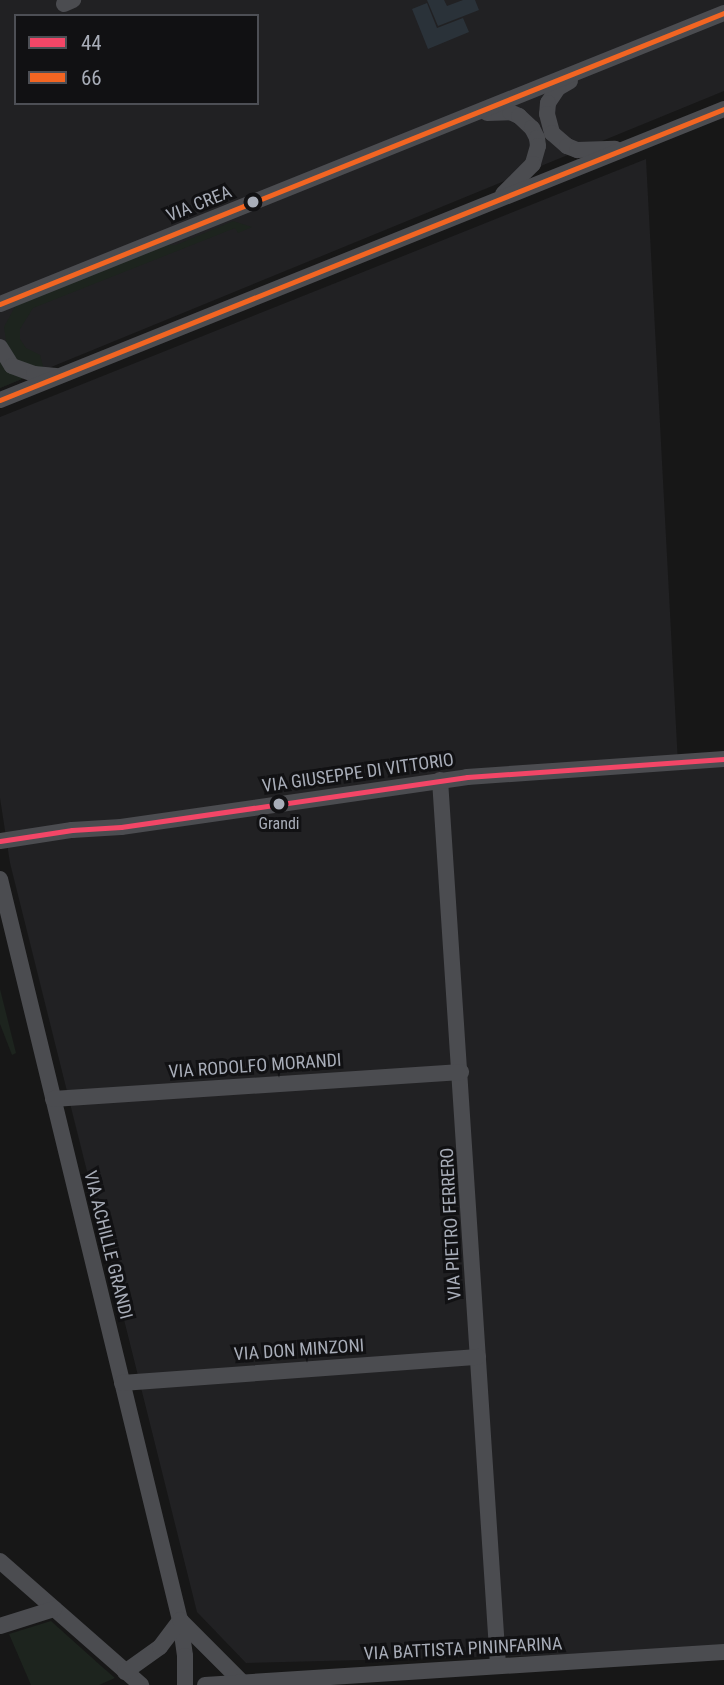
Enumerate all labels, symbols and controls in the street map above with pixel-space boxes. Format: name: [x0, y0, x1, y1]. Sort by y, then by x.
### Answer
legend: [14, 14, 259, 105]
text: 44: [81, 31, 102, 55]
text: 66: [81, 66, 102, 90]
street label: VIA CREA: [163, 181, 235, 227]
unlabelled marker: [246, 195, 260, 209]
street label: VIA GIUSEPPE DI VITTORIO: [261, 749, 455, 797]
marker: Grandi: [272, 797, 286, 811]
place label: Grandi: [258, 814, 300, 834]
street label: VIA RODOLFO MORANDI: [168, 1049, 342, 1083]
street label: VIA PIETRO FERRERO: [436, 1147, 466, 1301]
street label: VIA ACHILLE GRANDI: [79, 1169, 137, 1321]
street label: VIA DON MINZONI: [233, 1335, 365, 1365]
street label: VIA BATTISTA PININFARINA: [363, 1633, 563, 1665]

